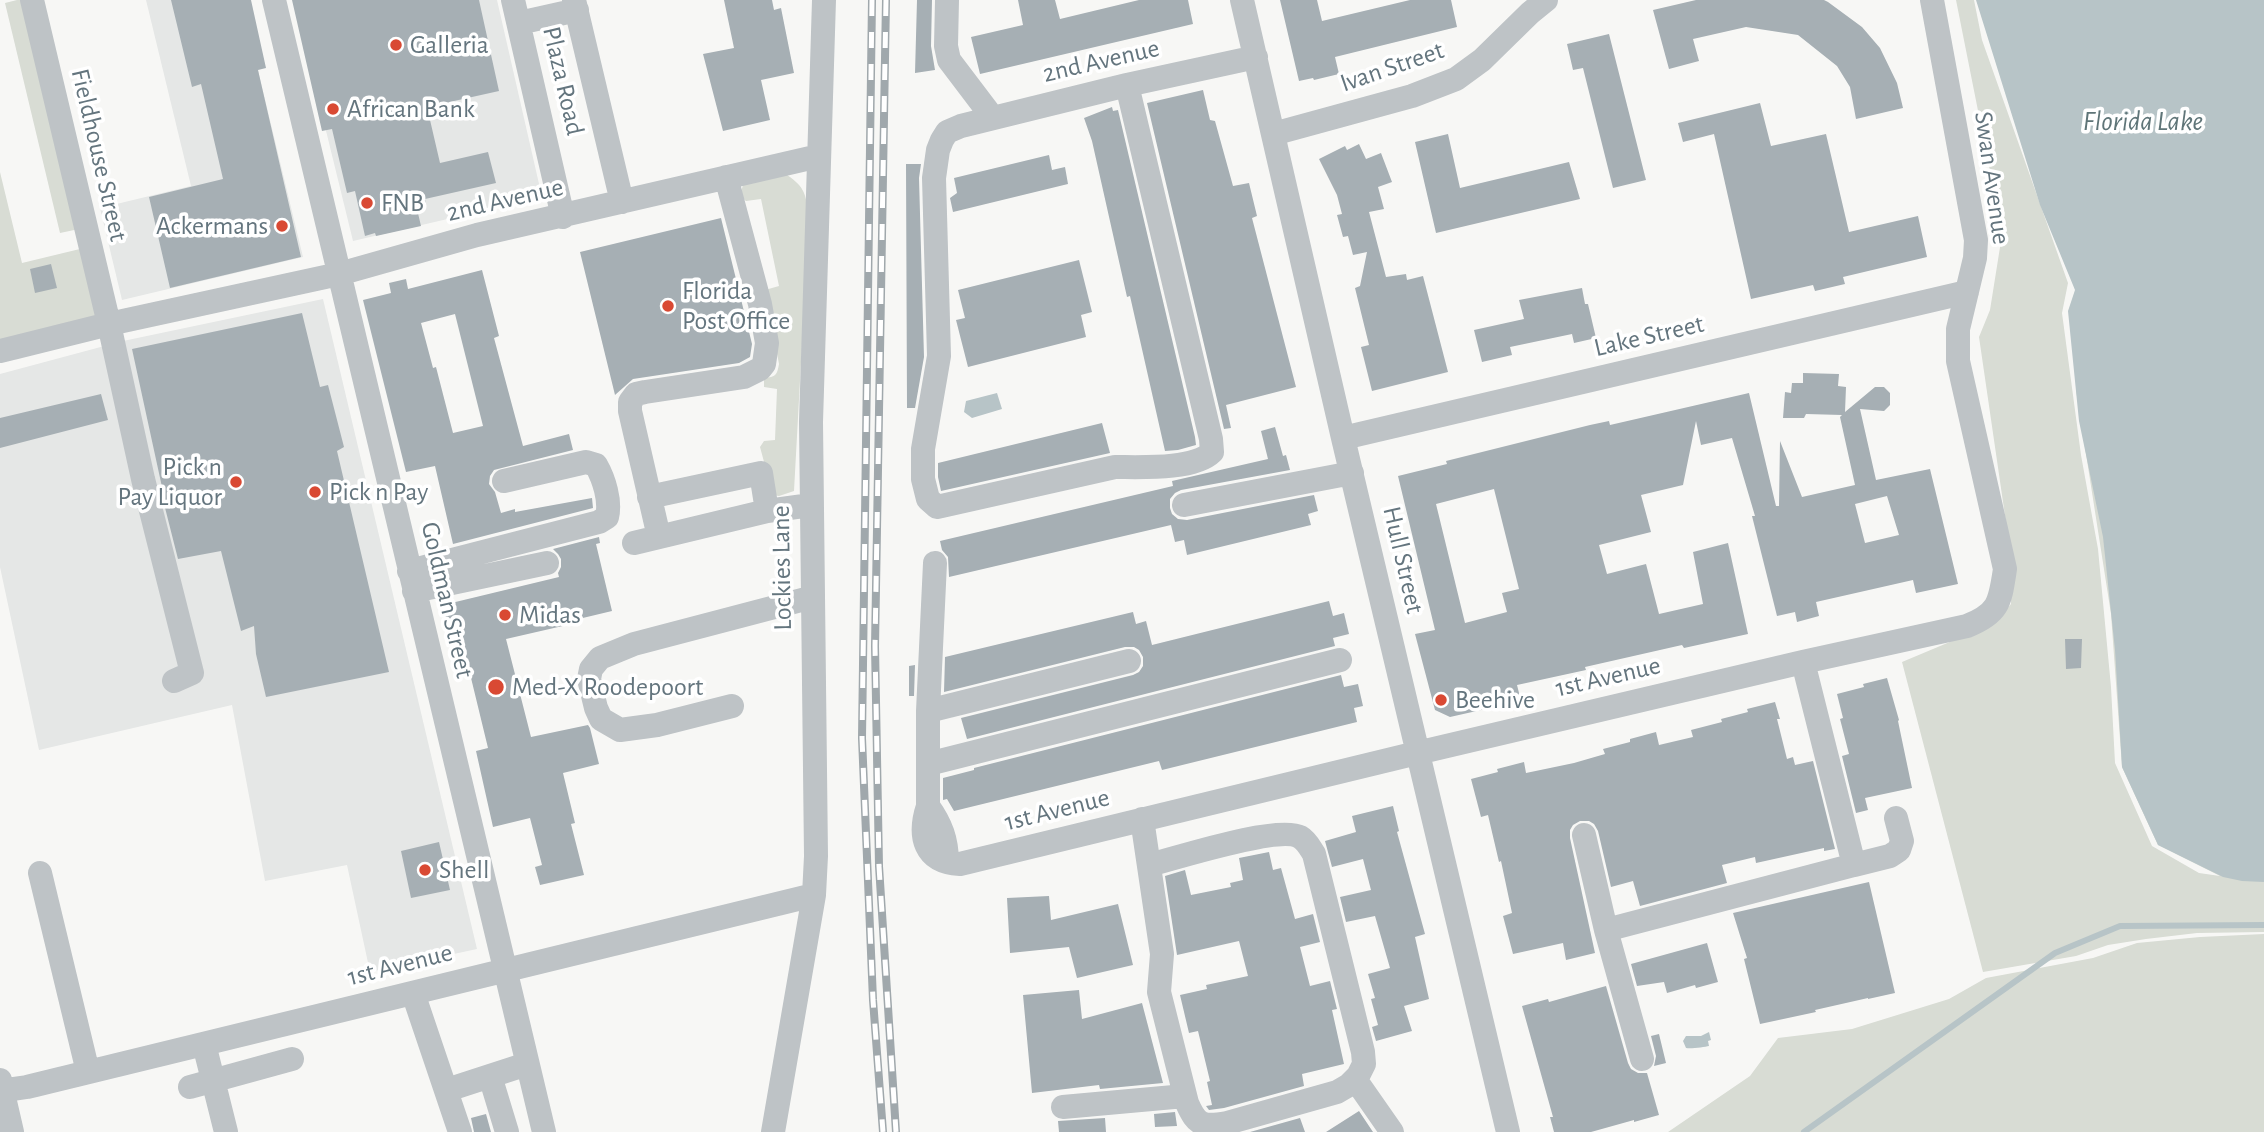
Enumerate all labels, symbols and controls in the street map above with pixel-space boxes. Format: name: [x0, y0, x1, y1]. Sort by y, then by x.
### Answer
street label: Plaza Road: [535, 24, 591, 138]
place label: Galleria: [410, 29, 489, 61]
street label: 2nd Avenue: [1040, 32, 1162, 90]
street label: Ivan Street: [1336, 35, 1448, 99]
marker: Galleria: [388, 37, 404, 53]
street label: Fieldhouse Street: [64, 66, 134, 244]
place label: African Bank: [347, 93, 475, 125]
marker: African Bank: [325, 101, 341, 117]
water label: Florida Lake: [2083, 105, 2203, 139]
street label: Swan Avenue: [1967, 109, 2017, 247]
street label: 2nd Avenue: [444, 171, 566, 229]
place label: FNB: [381, 187, 424, 219]
marker: FNB: [359, 195, 375, 211]
place label: Ackermans: [156, 210, 268, 242]
marker: Ackermans: [274, 218, 290, 234]
place label: Florida Post Office: [682, 275, 790, 336]
marker: Florida Post Office: [660, 298, 676, 314]
street label: Lake Street: [1591, 308, 1707, 364]
place label: Pick n Pay Liquor: [118, 451, 222, 512]
marker: Pick n Pay Liquor: [228, 474, 244, 490]
place label: Pick n Pay: [329, 476, 428, 508]
marker: Pick n Pay: [307, 484, 323, 500]
street label: Hull Street: [1376, 503, 1430, 617]
street label: Lockies Lane: [765, 505, 799, 631]
street label: Goldman Street: [414, 519, 480, 681]
place label: Midas: [519, 599, 581, 631]
marker: Midas: [497, 607, 513, 623]
street label: 1st Avenue: [1552, 650, 1664, 704]
place label: Med-X Roodepoort: [512, 671, 703, 703]
marker: Med-X Roodepoort: [486, 677, 506, 697]
place label: Beehive: [1455, 684, 1535, 716]
marker: Beehive: [1433, 692, 1449, 708]
street label: 1st Avenue: [1001, 782, 1113, 838]
place label: Shell: [439, 854, 489, 886]
marker: Shell: [417, 862, 433, 878]
street label: 1st Avenue: [344, 937, 456, 993]

